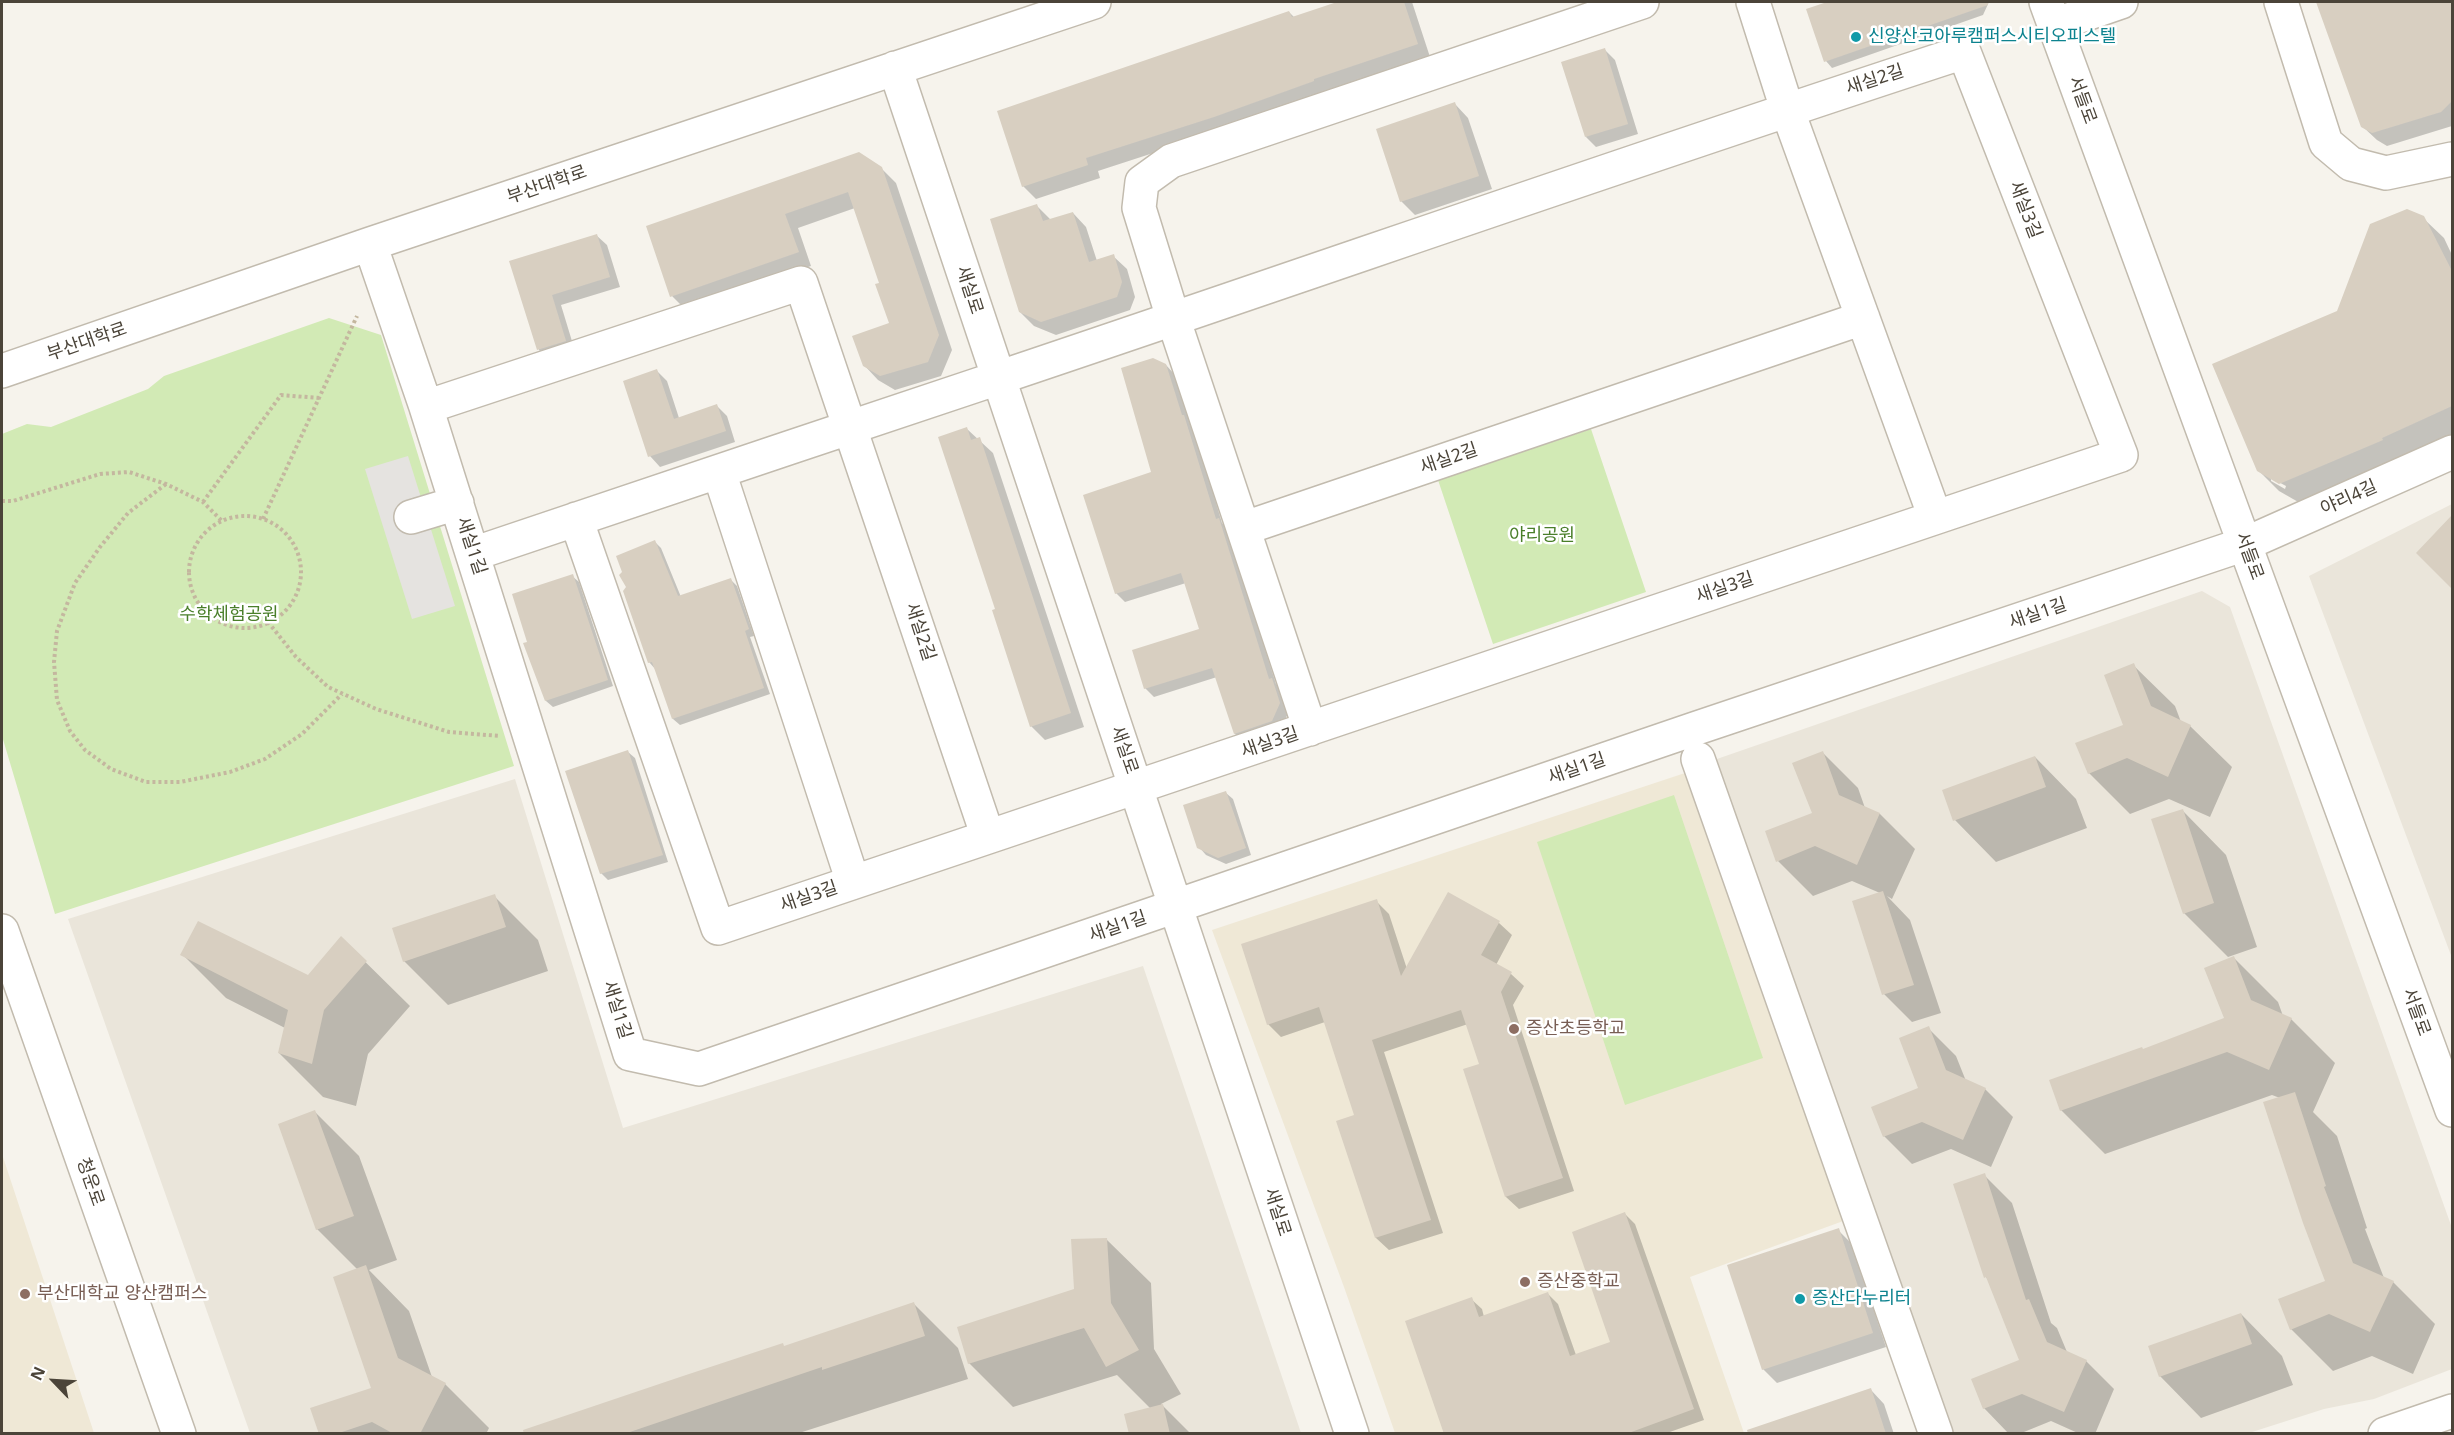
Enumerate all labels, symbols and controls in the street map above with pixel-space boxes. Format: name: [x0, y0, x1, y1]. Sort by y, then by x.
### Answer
place label: 신양산코아루캠퍼스시티오피스텔: [1868, 26, 2116, 48]
marker: 신양산코아루캠퍼스시티오피스텔: [1849, 30, 1863, 44]
street label: 새실2길: [1843, 60, 1907, 100]
street label: 서들로: [2063, 73, 2101, 127]
street label: 부산대학로: [504, 161, 590, 209]
street label: 새실3길: [2004, 178, 2046, 242]
street label: 새실로: [951, 263, 987, 317]
street label: 부산대학로: [44, 318, 130, 366]
street label: 새실2길: [1417, 439, 1481, 479]
street label: 야리4길: [2317, 476, 2381, 520]
street label: 새실1길: [451, 514, 491, 578]
park label: 야리공원: [1509, 525, 1575, 547]
street label: 서들로: [2230, 529, 2268, 583]
street label: 새실3길: [1693, 568, 1757, 608]
street label: 새실1길: [2006, 594, 2070, 634]
street label: 새실2길: [900, 600, 940, 664]
park label: 수학체험공원: [179, 604, 279, 626]
street label: 새실로: [1106, 723, 1142, 777]
street label: 새실3길: [1238, 723, 1302, 763]
street label: 새실1길: [1545, 749, 1609, 789]
street label: 새실3길: [777, 877, 841, 917]
street label: 새실1길: [1086, 907, 1150, 947]
street label: 새실1길: [598, 978, 636, 1042]
street label: 서들로: [2397, 985, 2435, 1039]
place label: 증산초등학교: [1526, 1018, 1625, 1040]
marker: 증산초등학교: [1507, 1022, 1521, 1036]
street label: 청운로: [72, 1155, 108, 1209]
street label: 새실로: [1259, 1185, 1295, 1239]
place label: 증산중학교: [1537, 1271, 1620, 1293]
marker: 증산중학교: [1518, 1275, 1532, 1289]
place label: 부산대학교 양산캠퍼스: [37, 1283, 207, 1305]
marker: 부산대학교 양산캠퍼스: [18, 1287, 32, 1301]
place label: 증산다누리터: [1812, 1288, 1911, 1310]
marker: 증산다누리터: [1793, 1292, 1807, 1306]
north arrow: [24, 1351, 84, 1411]
text: N: [25, 1363, 50, 1384]

